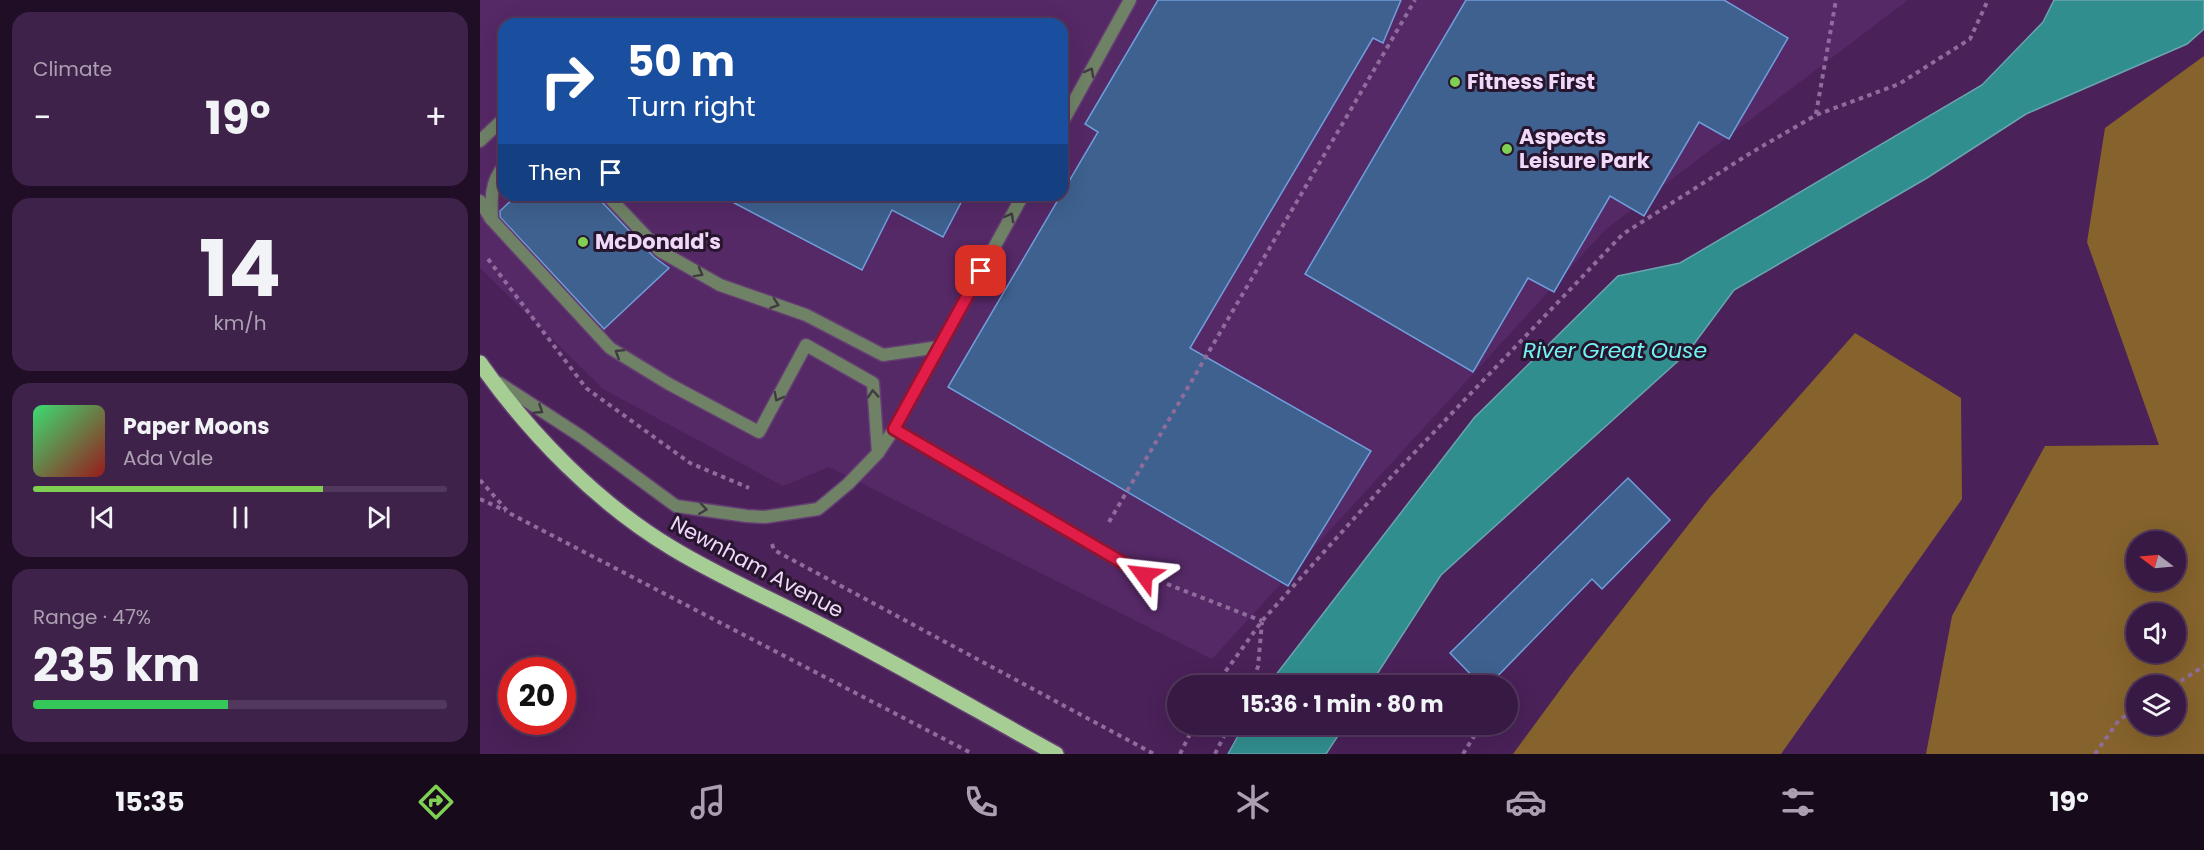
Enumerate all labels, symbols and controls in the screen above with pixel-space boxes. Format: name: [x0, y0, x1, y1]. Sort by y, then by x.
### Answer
text: 50 m: [627, 32, 735, 91]
icon: right: [528, 42, 606, 120]
text: Climate: [33, 55, 112, 83]
place label: Fitness First: [1467, 67, 1595, 96]
one-way arrow: [1083, 68, 1094, 78]
marker: Fitness First: [1448, 75, 1462, 89]
text: 19°: [205, 87, 271, 150]
text: Turn right: [627, 88, 756, 125]
text: −: [33, 94, 51, 141]
text: +: [424, 94, 447, 141]
place label: Aspects Leisure Park: [1519, 122, 1650, 175]
marker: Aspects Leisure Park: [1500, 142, 1514, 156]
icon: arrive: [594, 156, 627, 189]
text: Then: [528, 157, 582, 188]
one-way arrow: [1003, 213, 1014, 223]
text: 14: [199, 214, 281, 323]
place label: McDonald's: [595, 227, 721, 256]
marker: McDonald's: [576, 235, 590, 249]
pin: [955, 245, 1006, 296]
icon: arrive: [964, 254, 997, 287]
one-way arrow: [693, 266, 703, 277]
one-way arrow: [769, 297, 780, 309]
text: km/h: [213, 309, 267, 337]
water label: River Great Ouse: [1523, 335, 1707, 366]
one-way arrow: [615, 349, 625, 361]
one-way arrow: [867, 390, 880, 399]
one-way arrow: [774, 391, 785, 401]
one-way arrow: [533, 402, 543, 414]
text: Paper Moons: [123, 411, 270, 442]
text: Ada Vale: [123, 444, 213, 472]
icon: previous: [86, 501, 119, 534]
icon: pause: [224, 501, 257, 534]
icon: next: [362, 501, 395, 534]
one-way arrow: [699, 503, 708, 515]
street label: Newnham Avenue: [666, 509, 849, 624]
north arrow: [2126, 531, 2186, 591]
map controls: [2126, 531, 2186, 735]
position arrow: [1112, 543, 1176, 607]
text: Range · 47%: [33, 603, 151, 631]
button: sound: [2126, 603, 2186, 663]
text: 235 km: [33, 634, 200, 697]
speed limit sign: 20: [498, 657, 576, 735]
button: layers: [2126, 675, 2186, 735]
text: 15:36 · 1 min · 80 m: [1241, 689, 1444, 720]
icon: directions: [415, 781, 457, 823]
icon: music: [687, 781, 729, 823]
icon: phone: [960, 781, 1002, 823]
icon: climate: [1232, 781, 1274, 823]
icon: car: [1505, 781, 1547, 823]
icon: filters: [1777, 781, 1819, 823]
text: 15:35: [115, 783, 184, 820]
text: 19°: [2049, 783, 2089, 820]

